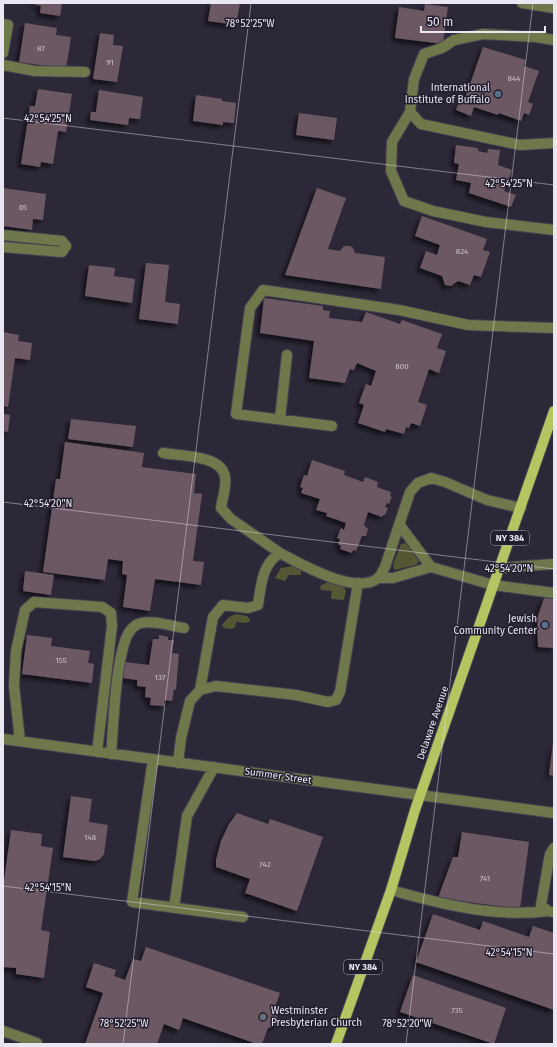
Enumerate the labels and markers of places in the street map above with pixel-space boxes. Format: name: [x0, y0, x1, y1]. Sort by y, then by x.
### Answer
place label: International Institute of Buffalo: [405, 82, 490, 106]
marker: International Institute of Buffalo: [493, 89, 503, 99]
place label: Jewish Community Center: [454, 613, 537, 637]
marker: Jewish Community Center: [540, 620, 550, 630]
place label: Westminster Presbyterian Church: [271, 1005, 362, 1029]
marker: Westminster Presbyterian Church: [258, 1012, 268, 1022]

